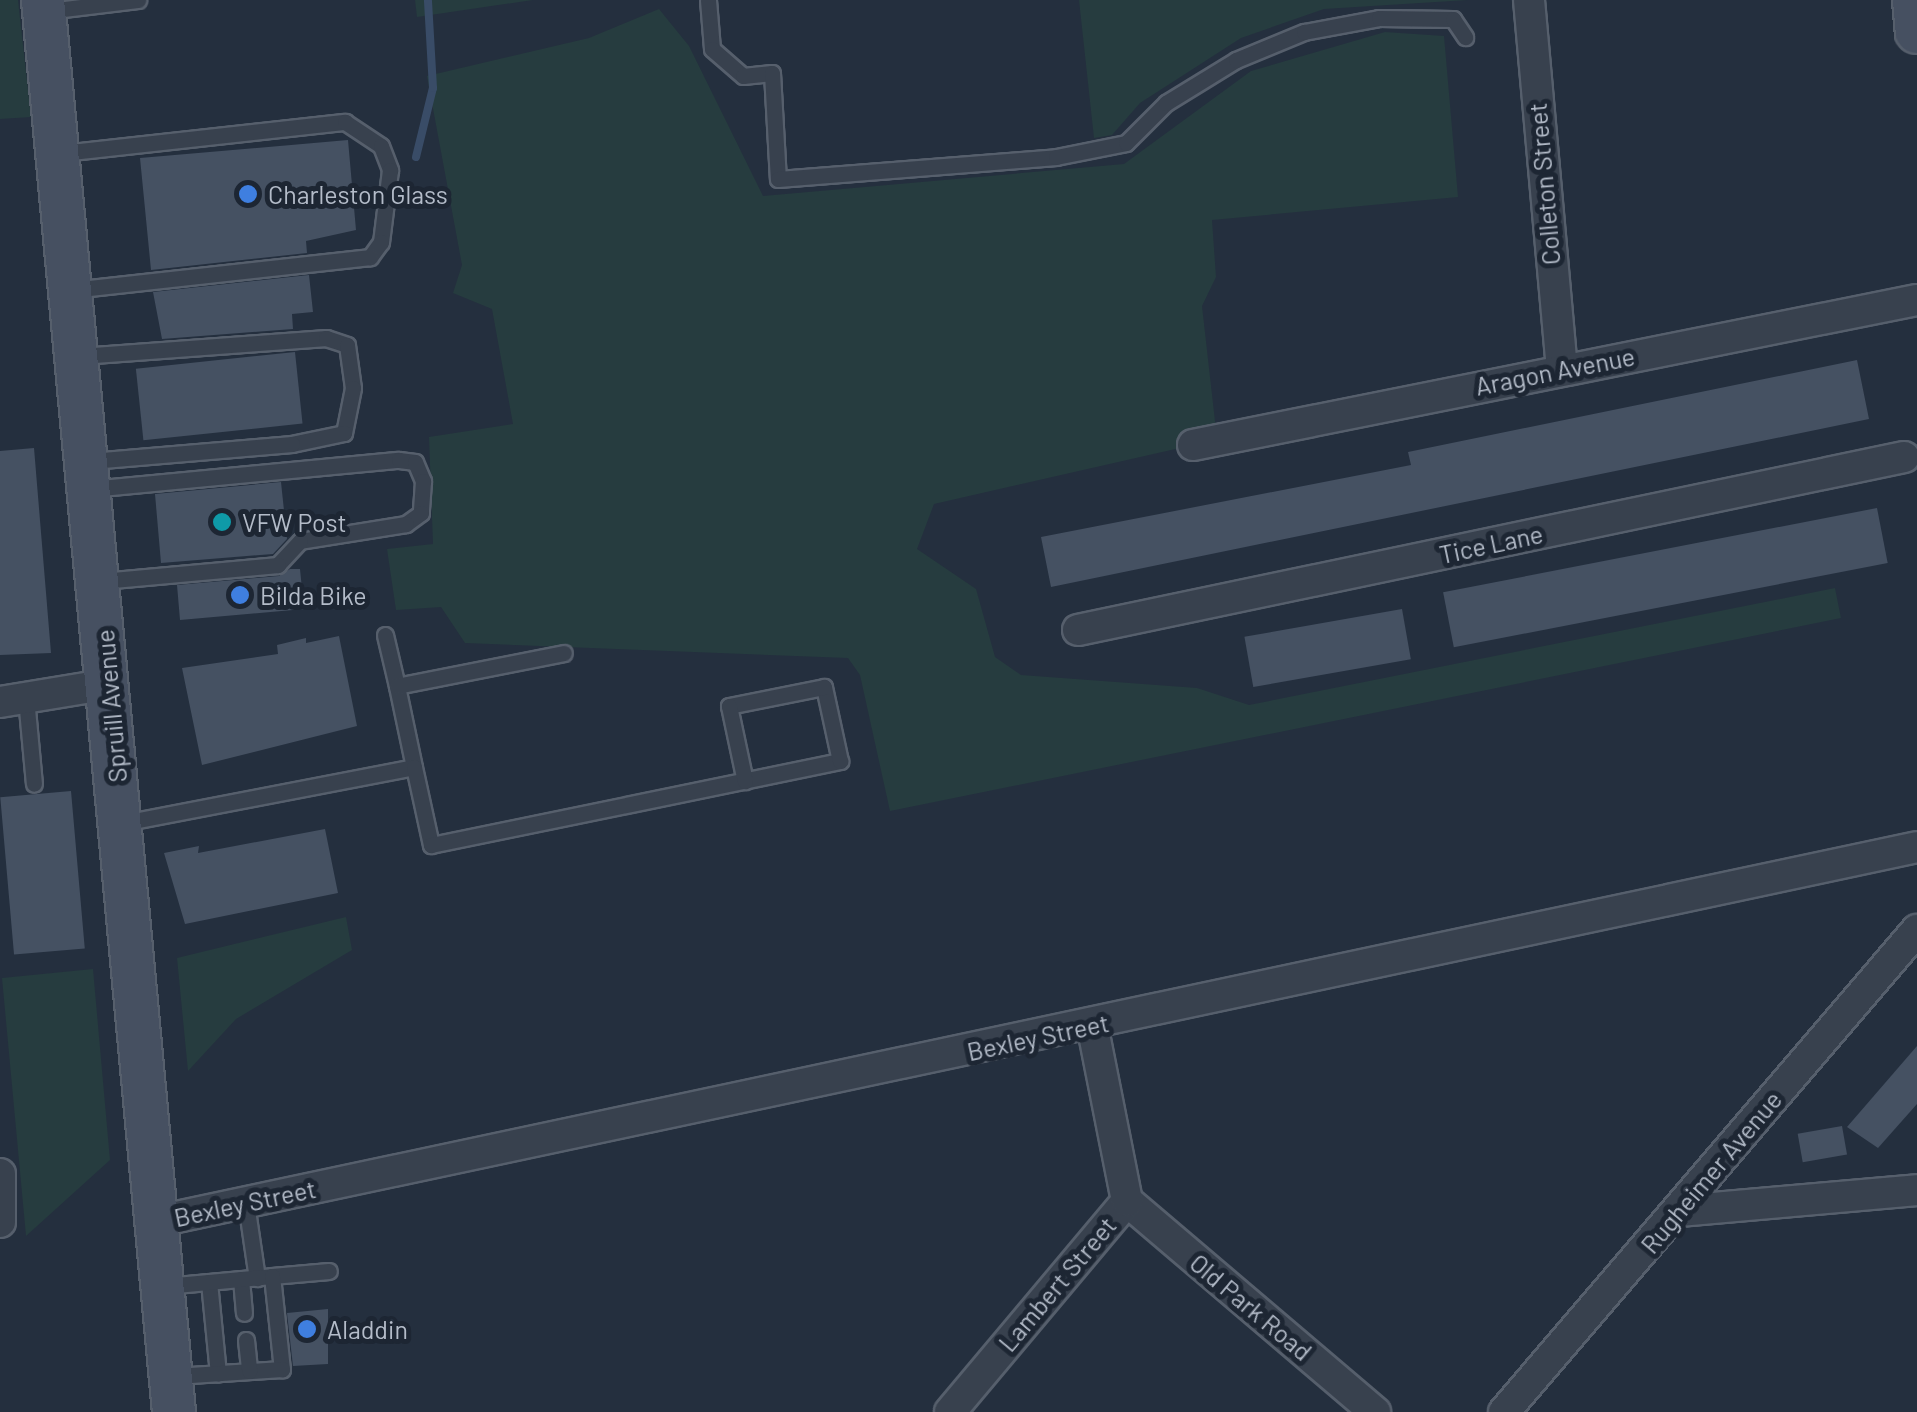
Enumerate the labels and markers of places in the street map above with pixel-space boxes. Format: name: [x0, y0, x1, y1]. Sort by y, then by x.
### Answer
place label: Charleston Glass: [268, 179, 448, 209]
marker: Charleston Glass: [237, 183, 259, 205]
place label: VFW Post: [242, 507, 347, 537]
marker: VFW Post: [211, 511, 233, 533]
place label: Bilda Bike: [260, 580, 367, 610]
marker: Bilda Bike: [229, 584, 251, 606]
place label: Aladdin: [327, 1314, 408, 1344]
marker: Aladdin: [296, 1318, 318, 1340]

